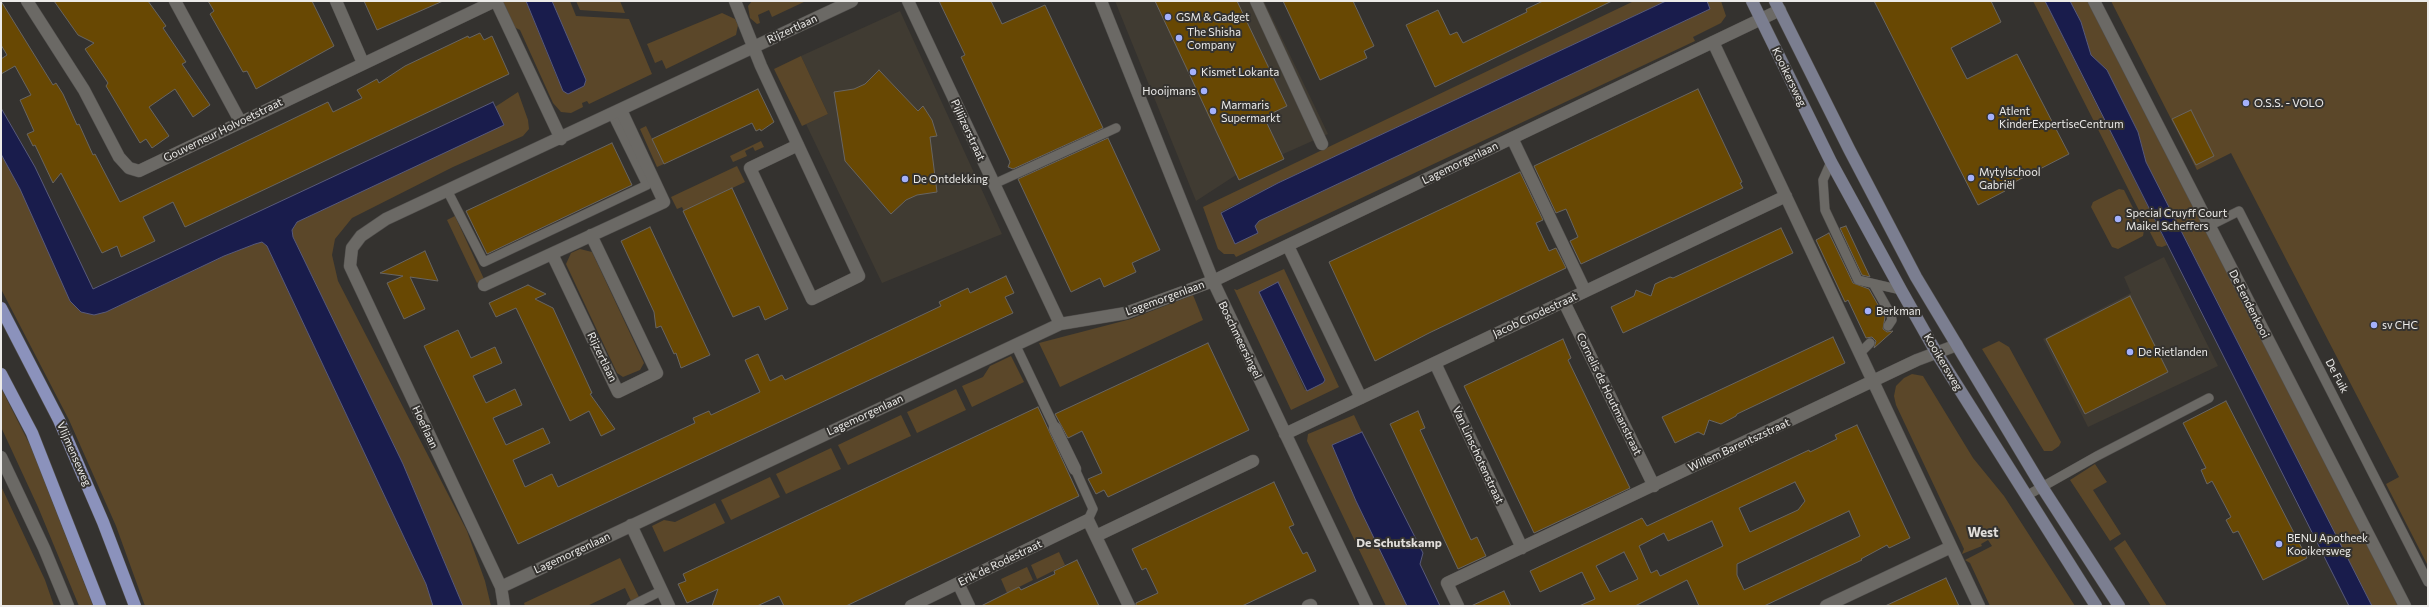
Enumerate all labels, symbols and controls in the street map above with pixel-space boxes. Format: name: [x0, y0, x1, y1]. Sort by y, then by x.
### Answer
place label: GSM & Gadget: [1176, 10, 1250, 24]
street label: Rijzertlaan: [765, 12, 819, 46]
marker: GSM & Gadget: [1163, 12, 1173, 22]
place label: The Shisha Company: [1187, 25, 1241, 51]
marker: The Shisha Company: [1174, 33, 1184, 43]
street label: Kooikersweg: [1769, 45, 1809, 109]
place label: Kismet Lokanta: [1201, 65, 1279, 79]
marker: Kismet Lokanta: [1188, 67, 1198, 77]
place label: Hooijmans: [1142, 84, 1196, 98]
marker: Hooijmans: [1199, 86, 1209, 96]
street label: Gouverneur Holvoetstraat: [161, 95, 285, 165]
place label: O.S.S. - VOLO: [2254, 96, 2324, 110]
street label: Pijlijzerstraat: [948, 97, 988, 163]
place label: Marmaris Supermarkt: [1221, 98, 1281, 124]
marker: O.S.S. - VOLO: [2241, 98, 2251, 108]
place label: Atlent KinderExpertiseCentrum: [1999, 104, 2124, 130]
marker: Marmaris Supermarkt: [1208, 106, 1218, 116]
marker: Atlent KinderExpertiseCentrum: [1986, 112, 1996, 122]
street label: Lagemorgenlaan: [1420, 139, 1500, 187]
place label: Mytylschool Gabriël: [1979, 165, 2041, 191]
place label: De Ontdekking: [913, 172, 988, 186]
marker: Mytylschool Gabriël: [1966, 173, 1976, 183]
marker: De Ontdekking: [900, 174, 910, 184]
place label: Special Cruyff Court Maikel Scheffers: [2126, 206, 2227, 232]
marker: Special Cruyff Court Maikel Scheffers: [2113, 214, 2123, 224]
street label: De Eendenkooi: [2226, 268, 2272, 340]
street label: Lagemorgenlaan: [1124, 278, 1206, 318]
street label: Jacob Cnodestraat: [1491, 290, 1579, 340]
street label: Boschmeersingel: [1216, 299, 1264, 381]
place label: Berkman: [1876, 304, 1921, 318]
marker: Berkman: [1863, 306, 1873, 316]
place label: sv CHC: [2382, 318, 2418, 332]
marker: sv CHC: [2369, 320, 2379, 330]
street label: Rijzertlaan: [584, 330, 620, 384]
street label: Cornelis de Houtmanstraat: [1574, 331, 1644, 457]
street label: Kooikersweg: [1921, 331, 1965, 393]
place label: De Rietlanden: [2138, 345, 2208, 359]
marker: De Rietlanden: [2125, 347, 2135, 357]
street label: De Fuik: [2323, 356, 2351, 396]
street label: Lagemorgenlaan: [825, 392, 905, 438]
street label: Hoeflaan: [409, 404, 441, 450]
street label: Van Linschotenstraat: [1450, 404, 1506, 506]
street label: Willem Barentszstraat: [1686, 416, 1792, 474]
street label: Vlijmenseweg: [54, 420, 94, 488]
district label: West: [1967, 525, 1999, 541]
street label: Lagemorgenlaan: [532, 530, 612, 576]
place label: BENU Apotheek Kooikersweg: [2287, 531, 2368, 557]
district label: De Schutskamp: [1356, 536, 1442, 550]
street label: Erik de Rodestraat: [956, 537, 1044, 589]
marker: BENU Apotheek Kooikersweg: [2274, 539, 2284, 549]

